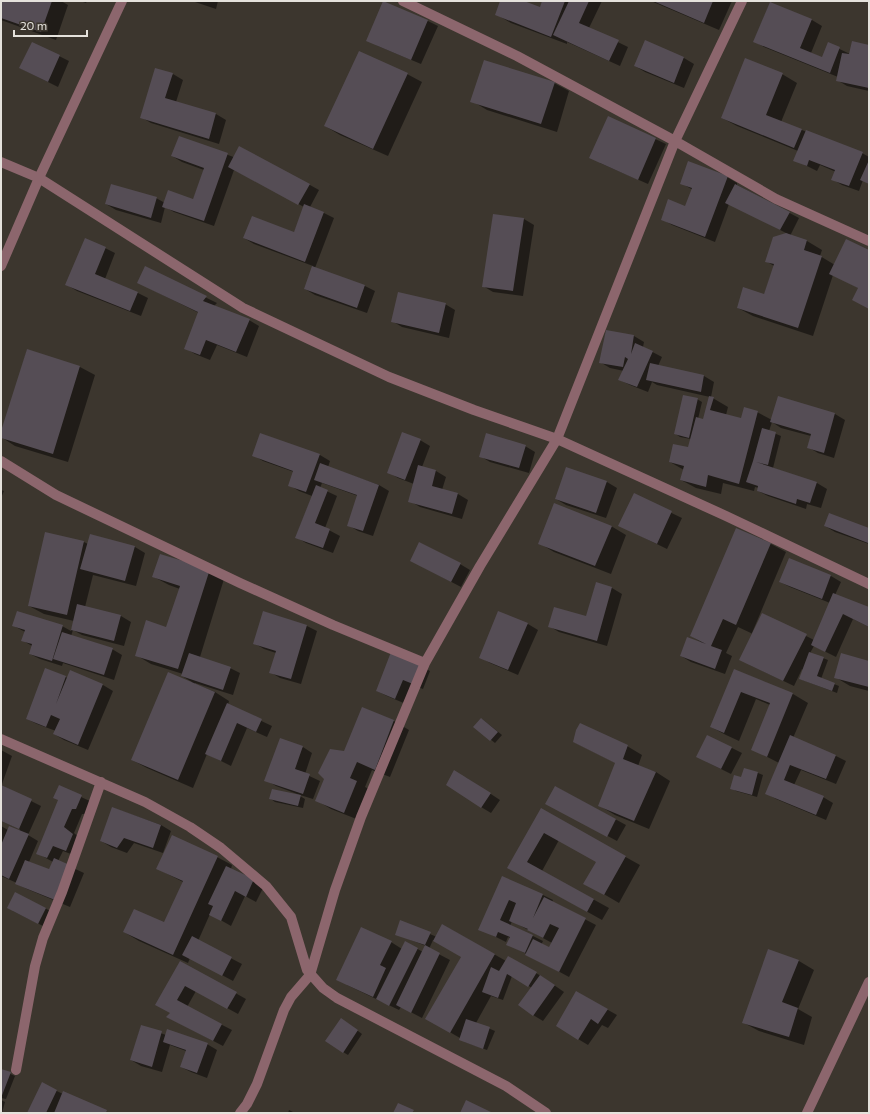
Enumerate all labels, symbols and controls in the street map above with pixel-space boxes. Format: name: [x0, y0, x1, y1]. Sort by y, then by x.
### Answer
scale bar: [14, 12, 87, 38]
text: 20 m: [20, 18, 47, 32]

